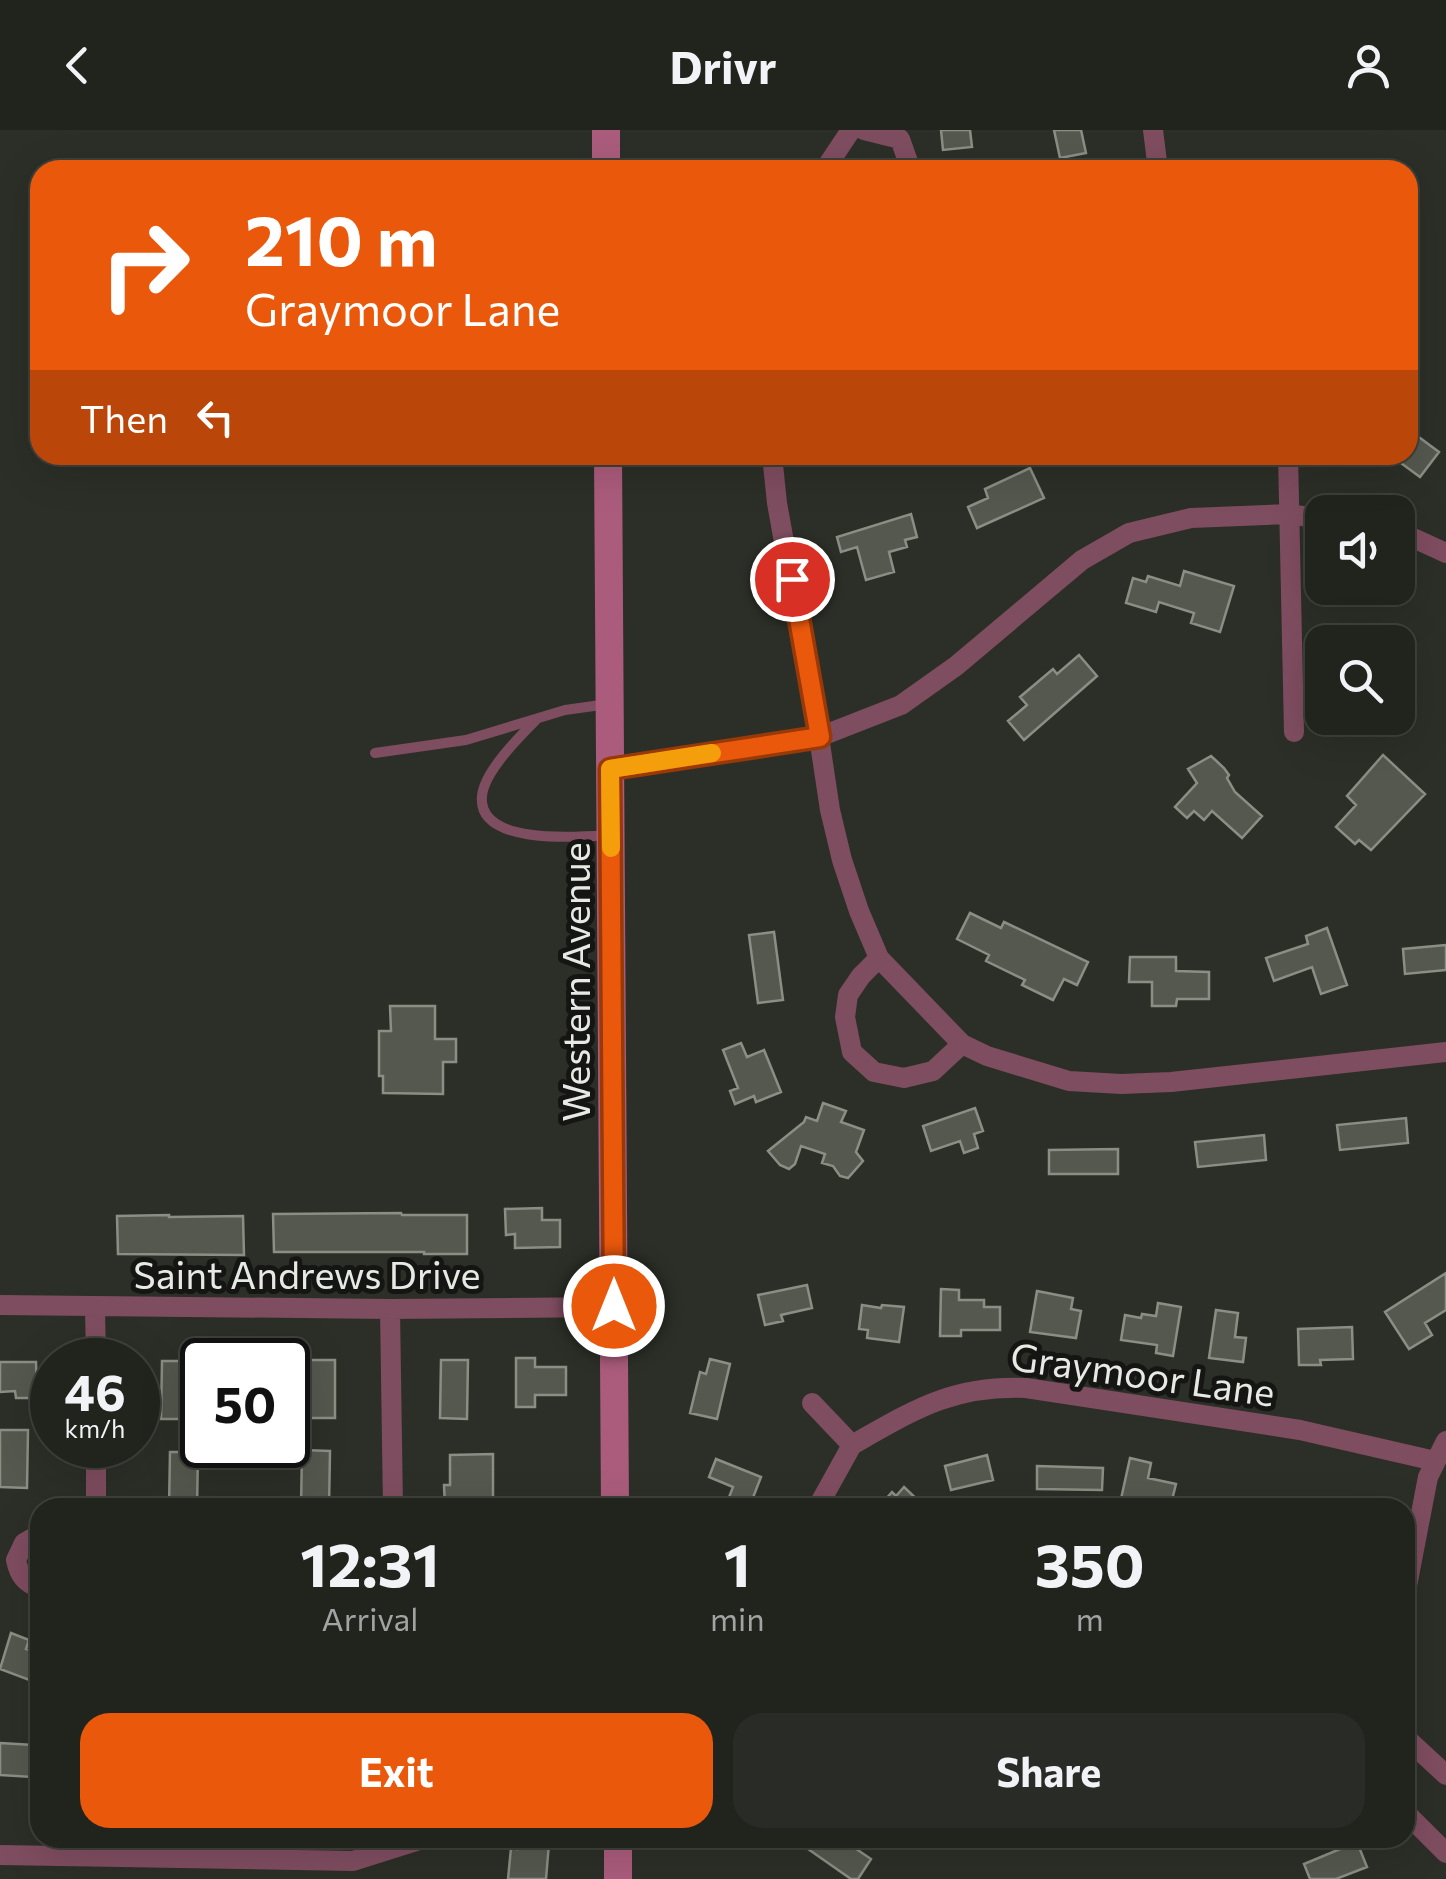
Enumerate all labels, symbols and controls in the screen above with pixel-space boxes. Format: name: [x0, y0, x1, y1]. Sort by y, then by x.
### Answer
icon: back: [50, 38, 105, 93]
text: Drivr: [669, 38, 777, 93]
icon: person: [1341, 38, 1396, 93]
text: 210 m: [245, 195, 437, 280]
icon: right: [80, 200, 210, 330]
text: Graymoor Lane: [245, 280, 560, 335]
icon: left: [188, 390, 243, 445]
text: Then: [80, 394, 168, 441]
map controls: [1305, 495, 1415, 735]
button: sound: [1305, 495, 1415, 605]
pin: [750, 537, 835, 622]
icon: arrive: [765, 552, 820, 607]
button: search: [1305, 625, 1415, 735]
street label: Western Avenue: [551, 842, 598, 1122]
street label: Saint Andrews Drive: [133, 1250, 481, 1297]
position arrow: [562, 1254, 666, 1358]
street label: Graymoor Lane: [1008, 1331, 1278, 1415]
speed limit sign: 50: [180, 1338, 310, 1468]
text: 46: [64, 1360, 126, 1421]
text: km/h: [65, 1413, 125, 1443]
text: 12:31: [300, 1526, 440, 1599]
text: 1: [724, 1526, 751, 1599]
text: 350: [1035, 1526, 1145, 1599]
text: Arrival: [322, 1598, 418, 1638]
text: min: [710, 1598, 764, 1638]
text: m: [1076, 1598, 1104, 1638]
button: Exit: [80, 1713, 713, 1828]
button: Share: [733, 1713, 1365, 1828]

